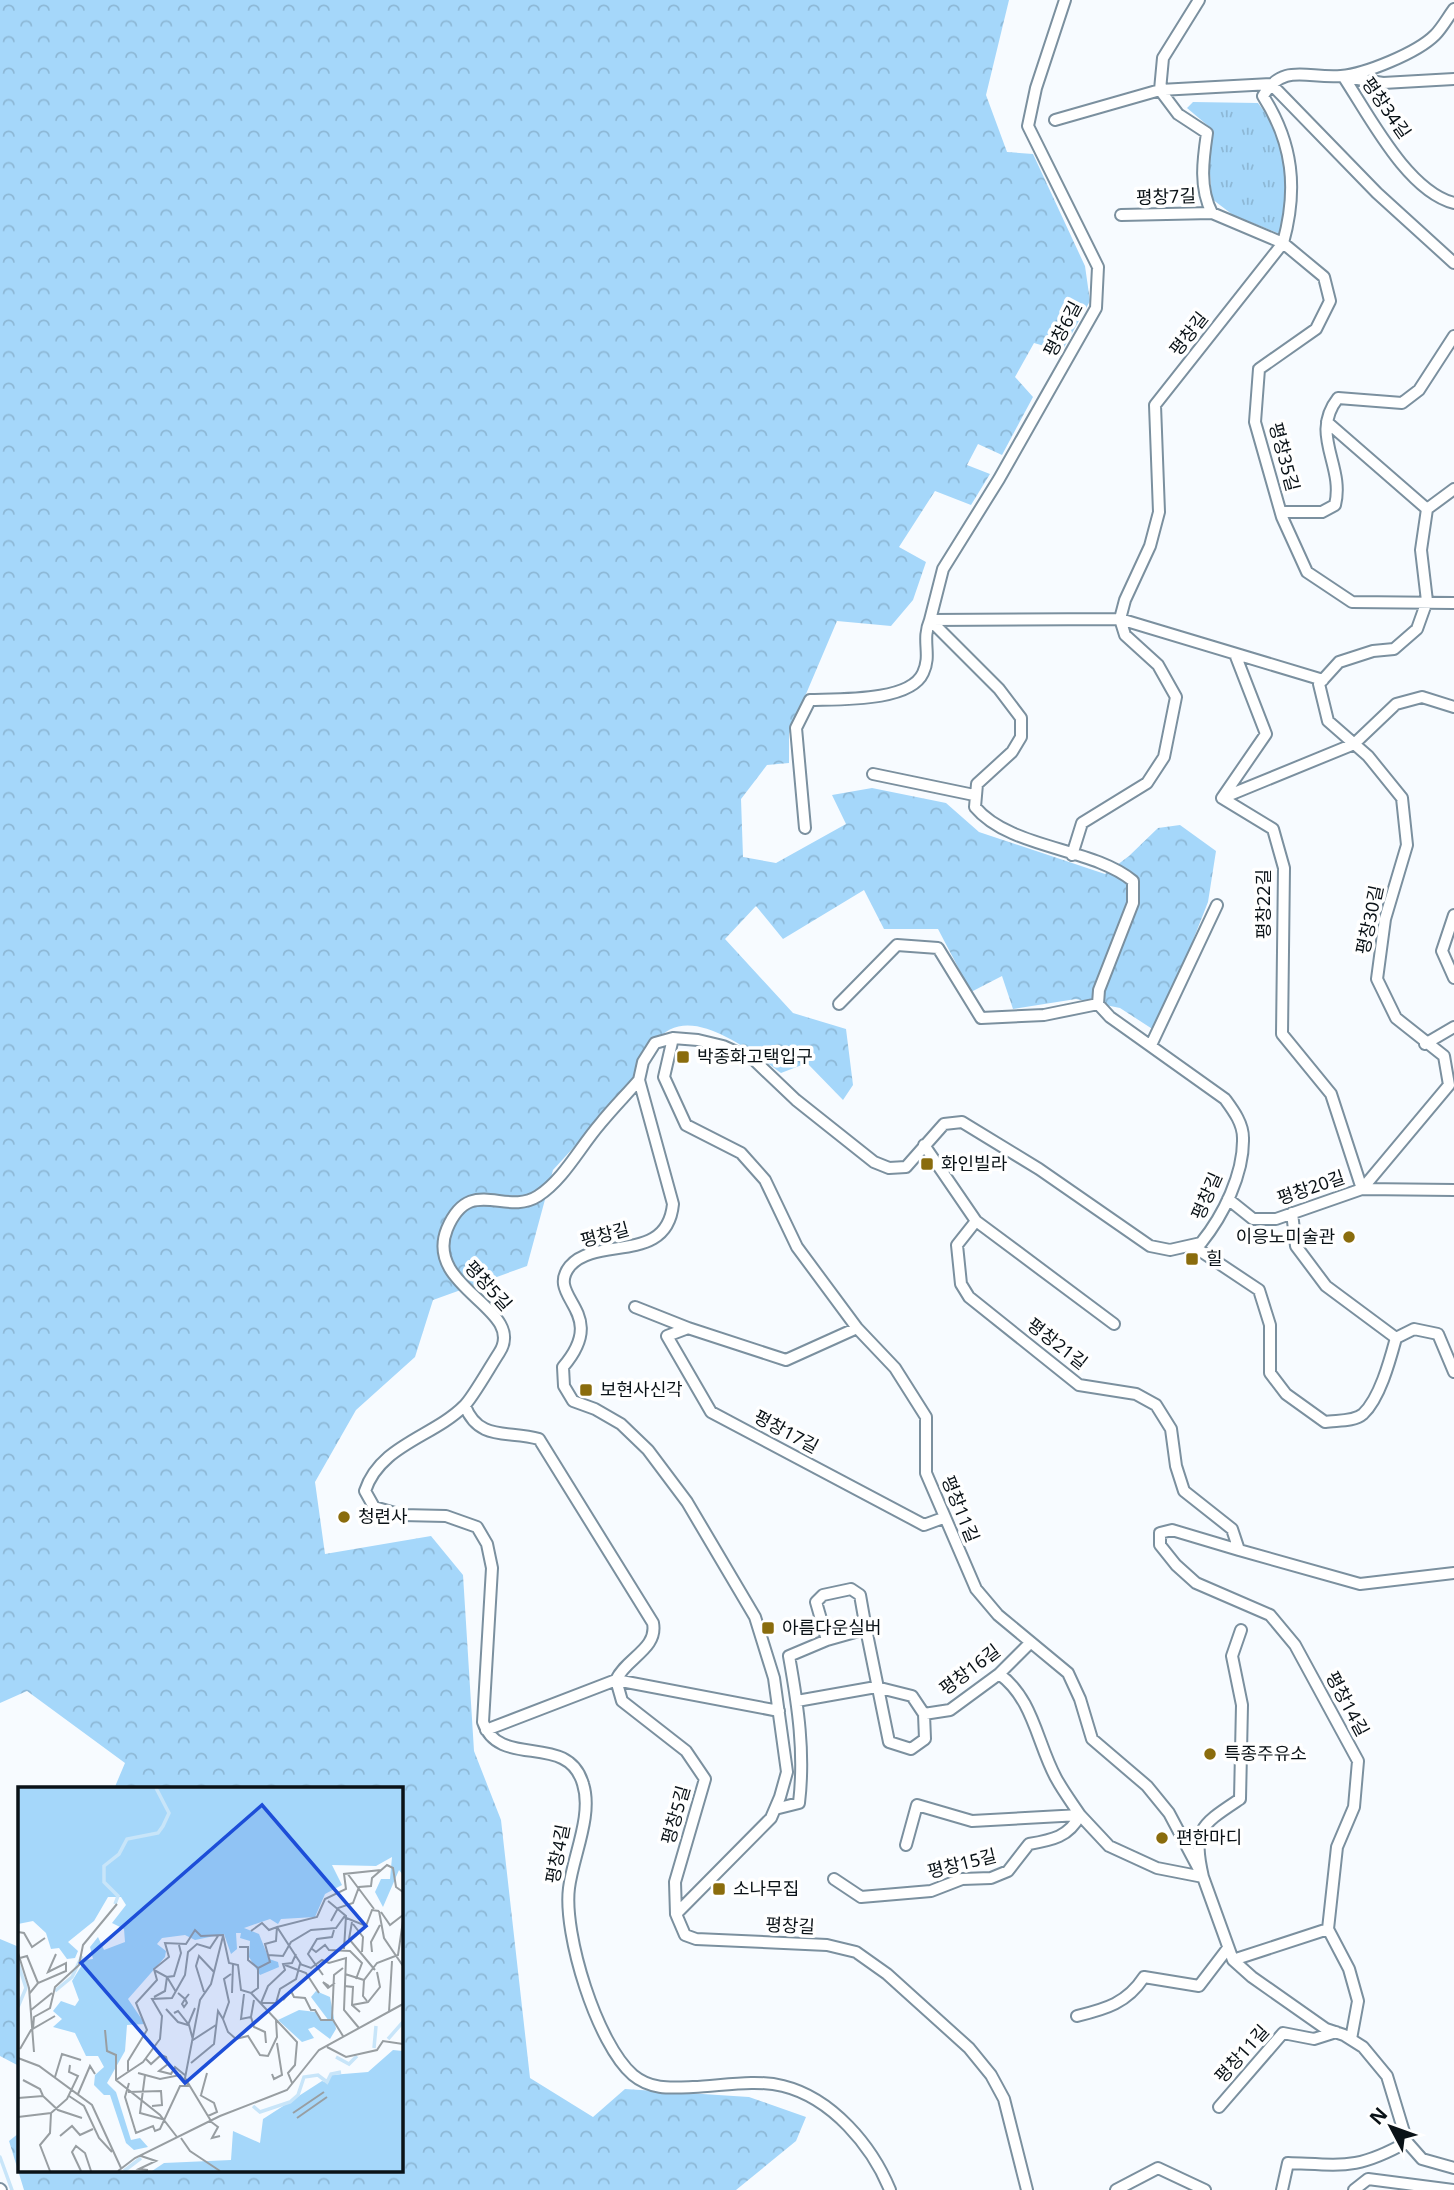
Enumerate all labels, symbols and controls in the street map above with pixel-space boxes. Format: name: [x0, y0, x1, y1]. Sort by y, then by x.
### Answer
street label: 평창34길: [1357, 72, 1417, 143]
street label: 평창7길: [1136, 183, 1196, 209]
street label: 평창6길: [1037, 296, 1087, 361]
street label: 평창길: [1163, 306, 1213, 360]
street label: 평창35길: [1264, 420, 1306, 494]
street label: 평창22길: [1251, 869, 1275, 939]
street label: 평창30길: [1350, 883, 1388, 957]
place label: 박종화고택입구: [697, 1044, 813, 1068]
marker: 박종화고택입구: [675, 1049, 691, 1065]
place label: 화인빌라: [941, 1151, 1008, 1175]
marker: 화인빌라: [919, 1156, 935, 1172]
street label: 평창20길: [1274, 1164, 1348, 1210]
street label: 평창길: [1185, 1168, 1227, 1223]
street label: 평창길: [578, 1216, 632, 1252]
place label: 이응노미술관: [1236, 1224, 1335, 1248]
marker: 이응노미술관: [1341, 1229, 1357, 1245]
place label: 힐: [1206, 1246, 1223, 1270]
marker: 힐: [1184, 1251, 1200, 1267]
street label: 평창5길: [460, 1255, 518, 1316]
street label: 평창21길: [1023, 1312, 1093, 1374]
place label: 보현사신각: [600, 1377, 683, 1401]
marker: 보현사신각: [578, 1382, 594, 1398]
street label: 평창17길: [750, 1404, 823, 1458]
street label: 평창11길: [937, 1472, 985, 1546]
place label: 청련사: [358, 1504, 408, 1528]
marker: 청련사: [336, 1509, 352, 1525]
place label: 아름다운실버: [782, 1615, 881, 1639]
marker: 아름다운실버: [760, 1620, 776, 1636]
street label: 평창16길: [934, 1638, 1005, 1700]
street label: 평창14길: [1321, 1667, 1375, 1740]
place label: 특종주유소: [1224, 1741, 1307, 1765]
marker: 특종주유소: [1202, 1746, 1218, 1762]
street label: 평창5길: [655, 1783, 695, 1847]
inset map: [18, 1787, 402, 2172]
street label: 평창4길: [540, 1822, 575, 1886]
place label: 편한마디: [1176, 1825, 1242, 1849]
marker: 편한마디: [1154, 1830, 1170, 1846]
street label: 평창15길: [925, 1843, 999, 1883]
place label: 소나무집: [733, 1876, 799, 1900]
marker: 소나무집: [711, 1881, 727, 1897]
street label: 평창길: [765, 1912, 815, 1938]
street label: 평창11길: [1209, 2019, 1274, 2087]
north arrow: [1356, 2092, 1426, 2162]
text: N: [1363, 2101, 1393, 2130]

